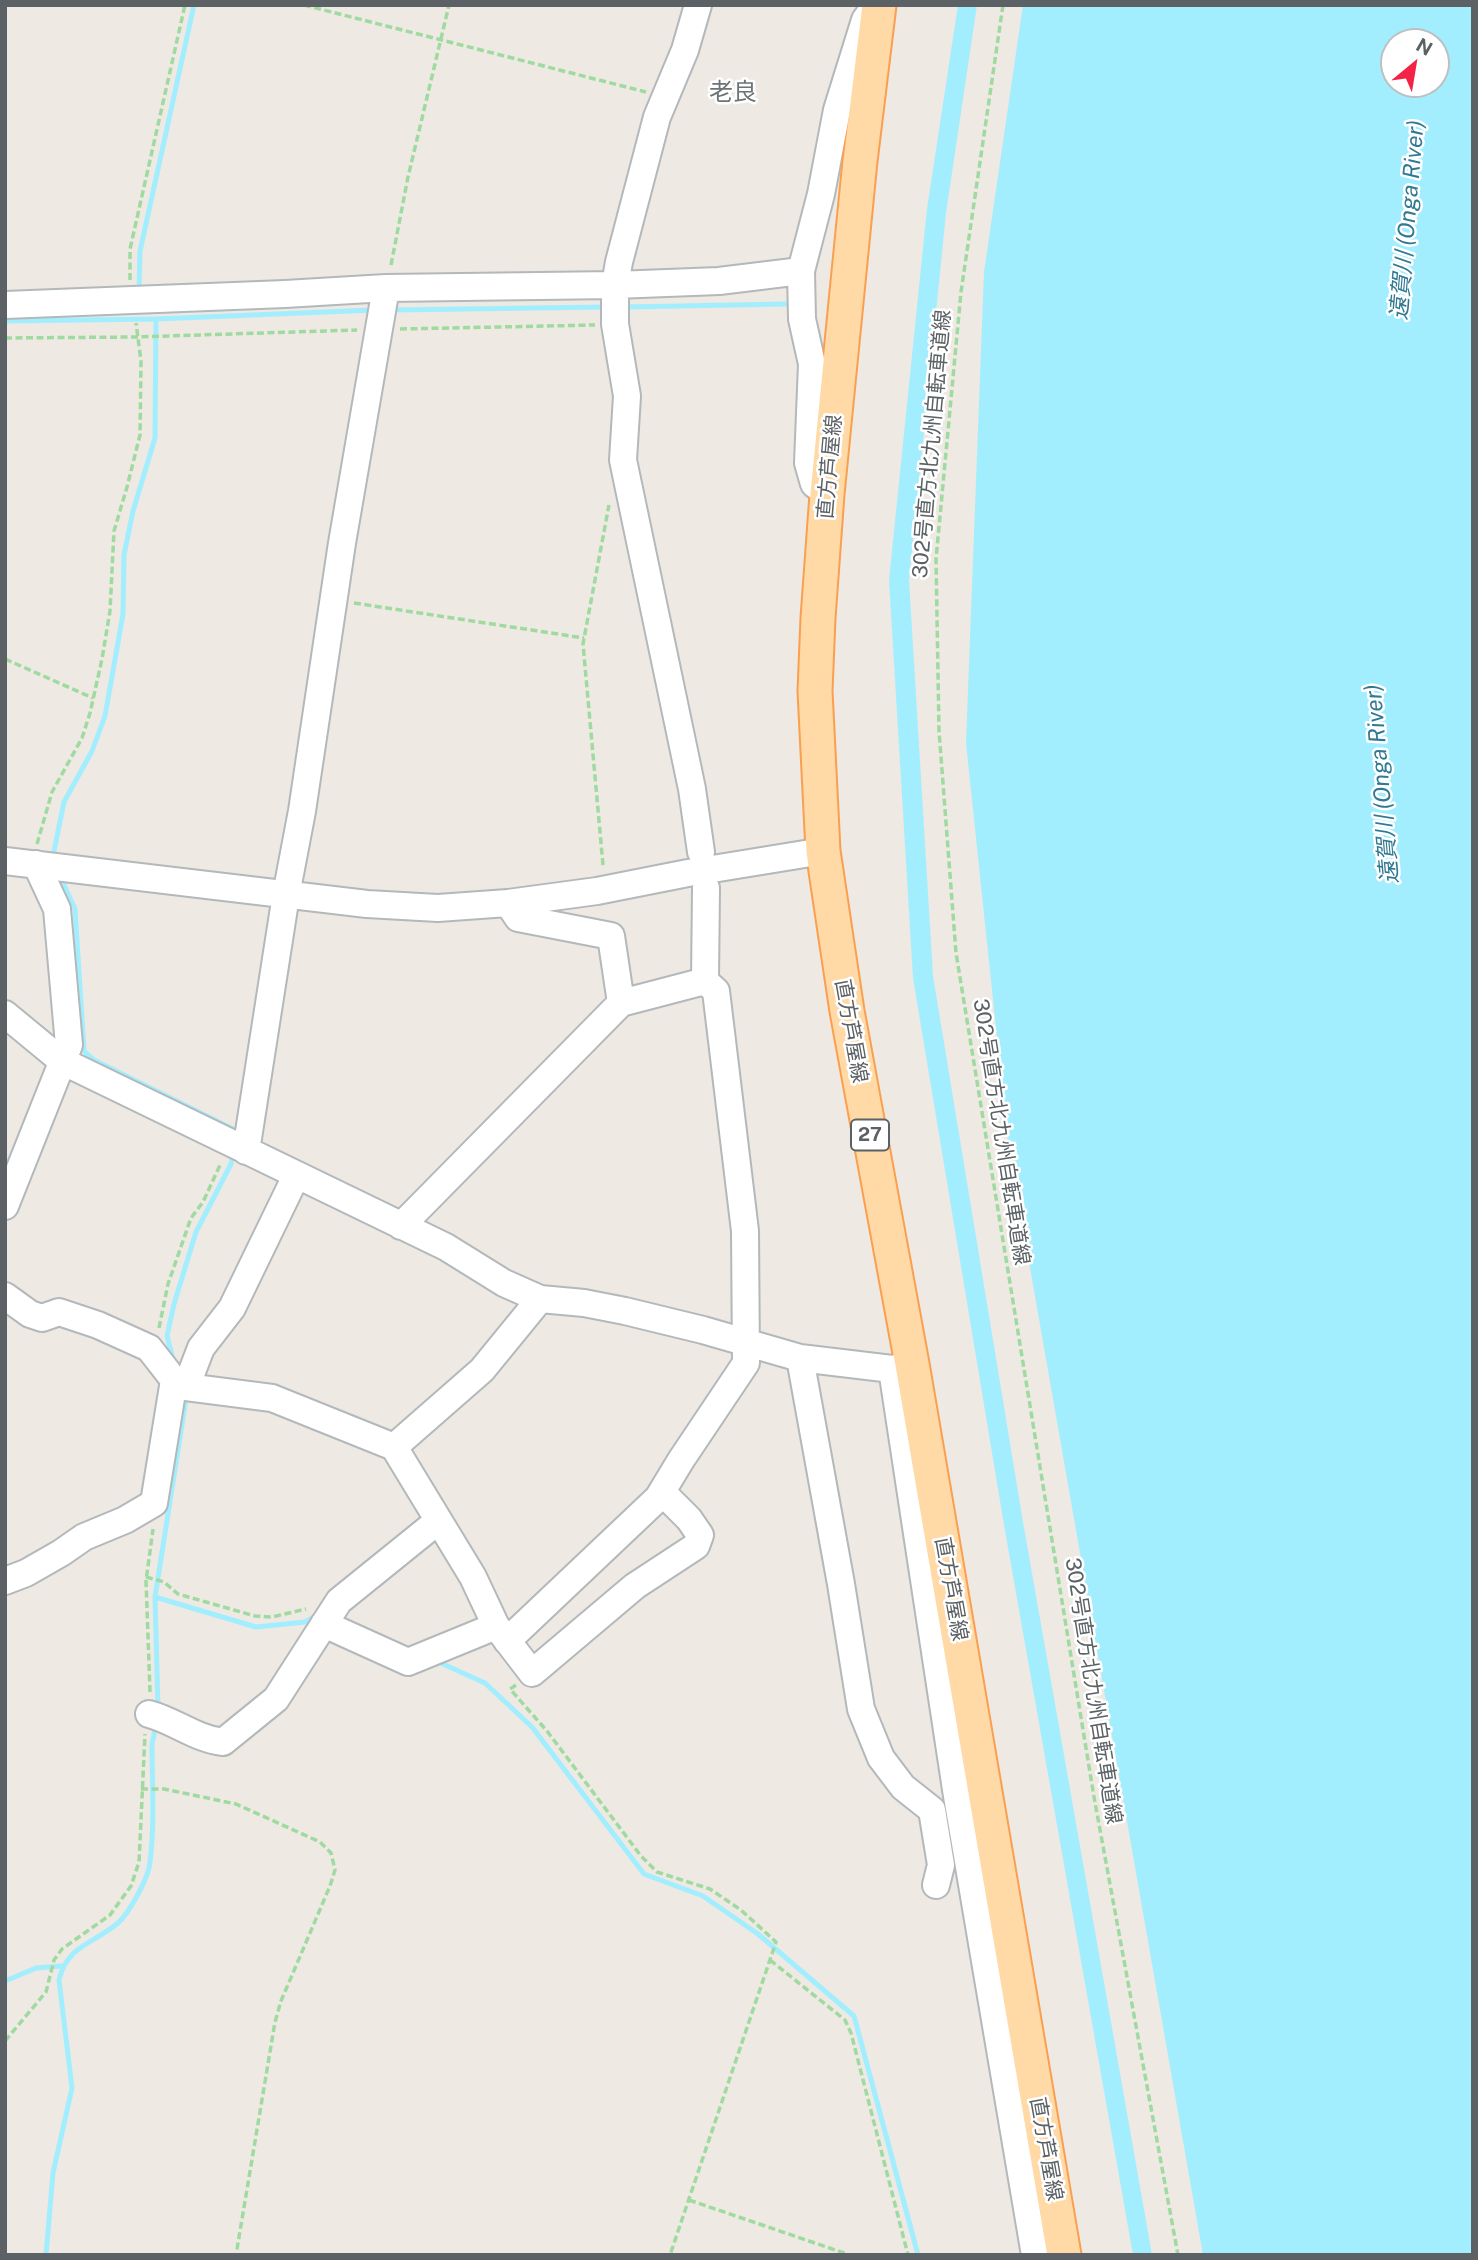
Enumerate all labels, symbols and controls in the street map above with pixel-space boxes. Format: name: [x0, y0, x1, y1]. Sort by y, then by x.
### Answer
north arrow: [1380, 28, 1450, 98]
text: N: [1413, 33, 1436, 60]
district label: 老良: [709, 79, 757, 107]
water label: 遠賀川 (Onga River): [1386, 119, 1430, 321]
street label: 302号直方北九州自転車道線: [908, 309, 956, 579]
street label: 直方芦屋線: [813, 414, 847, 520]
water label: 遠賀川 (Onga River): [1360, 683, 1404, 885]
street label: 直方芦屋線: [829, 977, 873, 1085]
street label: 302号直方北九州自転車道線: [967, 997, 1035, 1267]
road number: 27: [851, 1120, 889, 1150]
street label: 直方芦屋線: [929, 1535, 973, 1643]
street label: 302号直方北九州自転車道線: [1059, 1556, 1127, 1826]
street label: 直方芦屋線: [1024, 2095, 1068, 2203]

